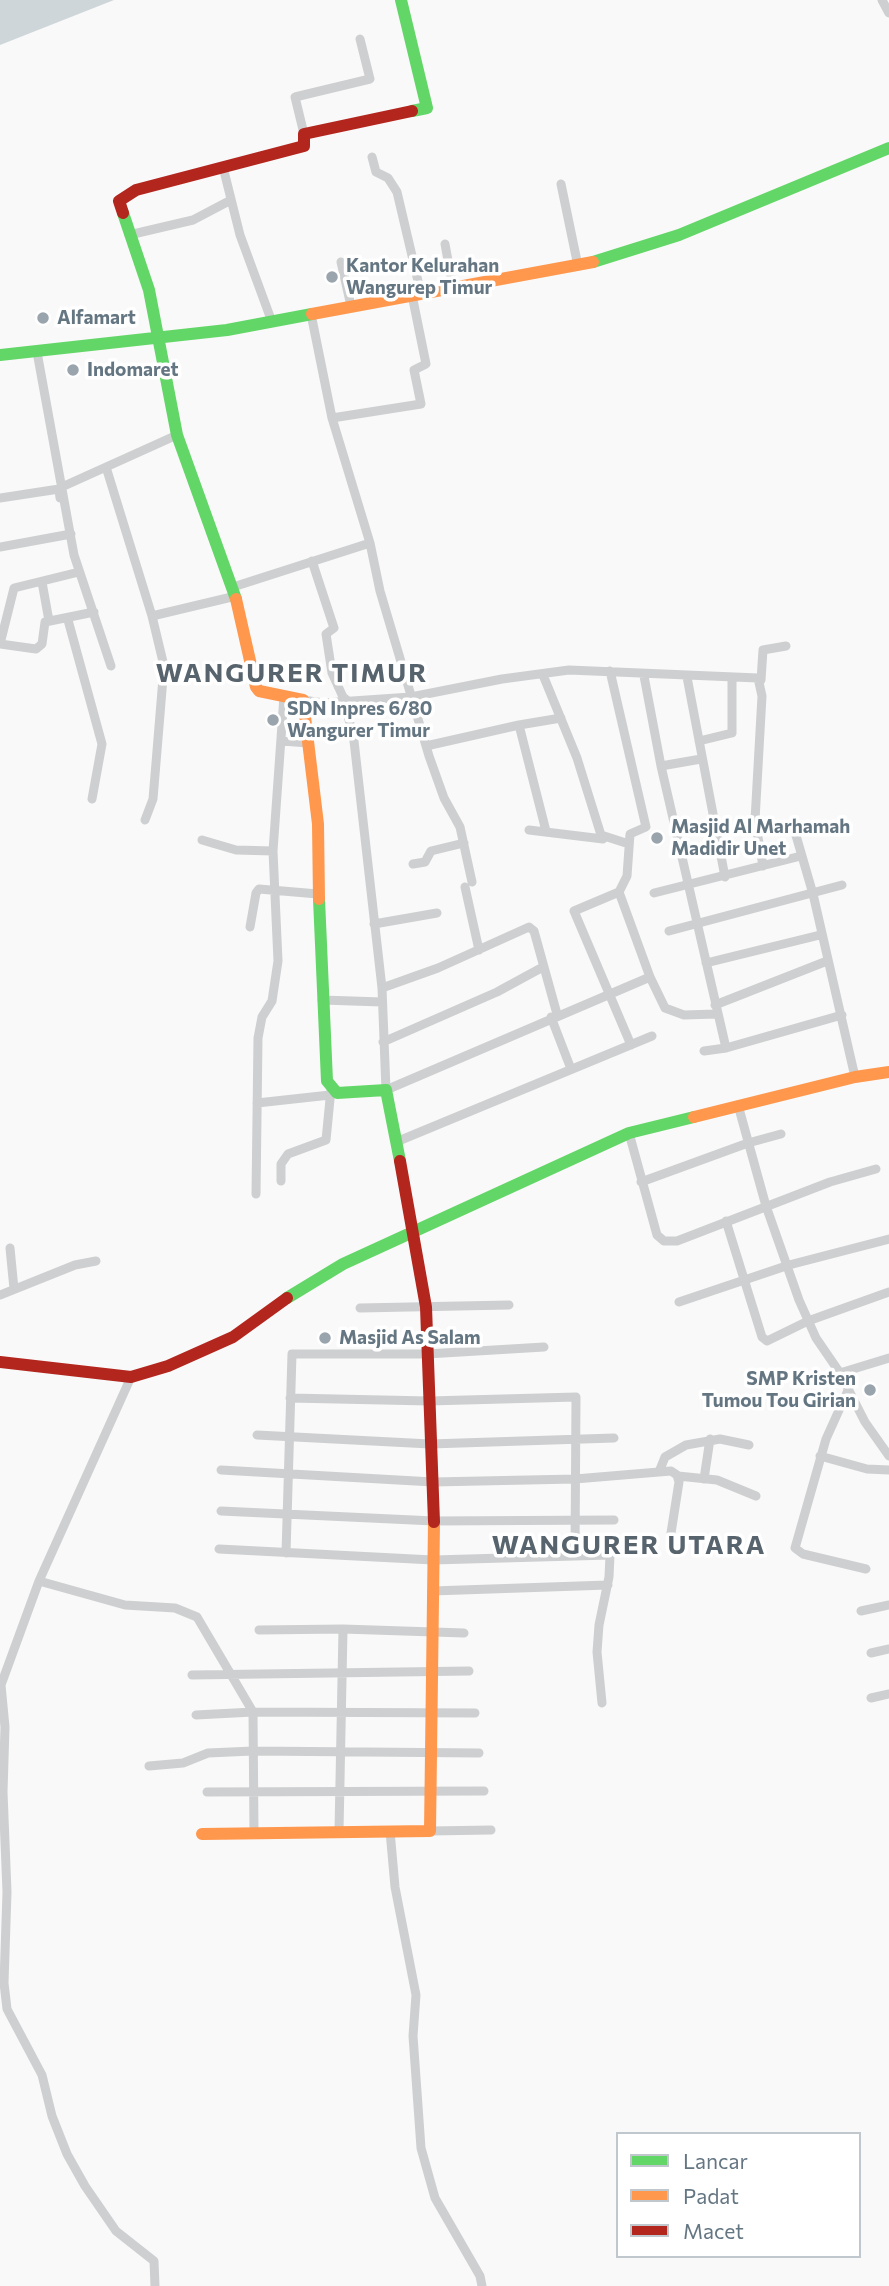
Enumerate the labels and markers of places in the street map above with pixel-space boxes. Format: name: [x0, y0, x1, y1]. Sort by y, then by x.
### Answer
place label: Kantor Kelurahan Wangurep Timur: [346, 255, 499, 299]
marker: Kantor Kelurahan Wangurep Timur: [324, 269, 340, 285]
place label: Alfamart: [57, 307, 136, 329]
marker: Alfamart: [35, 310, 51, 326]
place label: Indomaret: [87, 359, 179, 381]
marker: Indomaret: [65, 362, 81, 378]
place label: SDN Inpres 6/80 Wangurer Timur: [287, 698, 432, 742]
marker: SDN Inpres 6/80 Wangurer Timur: [265, 712, 281, 728]
place label: Masjid Al Marhamah Madidir Unet: [671, 816, 850, 860]
marker: Masjid Al Marhamah Madidir Unet: [649, 830, 665, 846]
place label: Masjid As Salam: [339, 1327, 481, 1349]
marker: Masjid As Salam: [317, 1330, 333, 1346]
place label: SMP Kristen Tumou Tou Girian: [702, 1368, 856, 1412]
marker: SMP Kristen Tumou Tou Girian: [862, 1382, 878, 1398]

